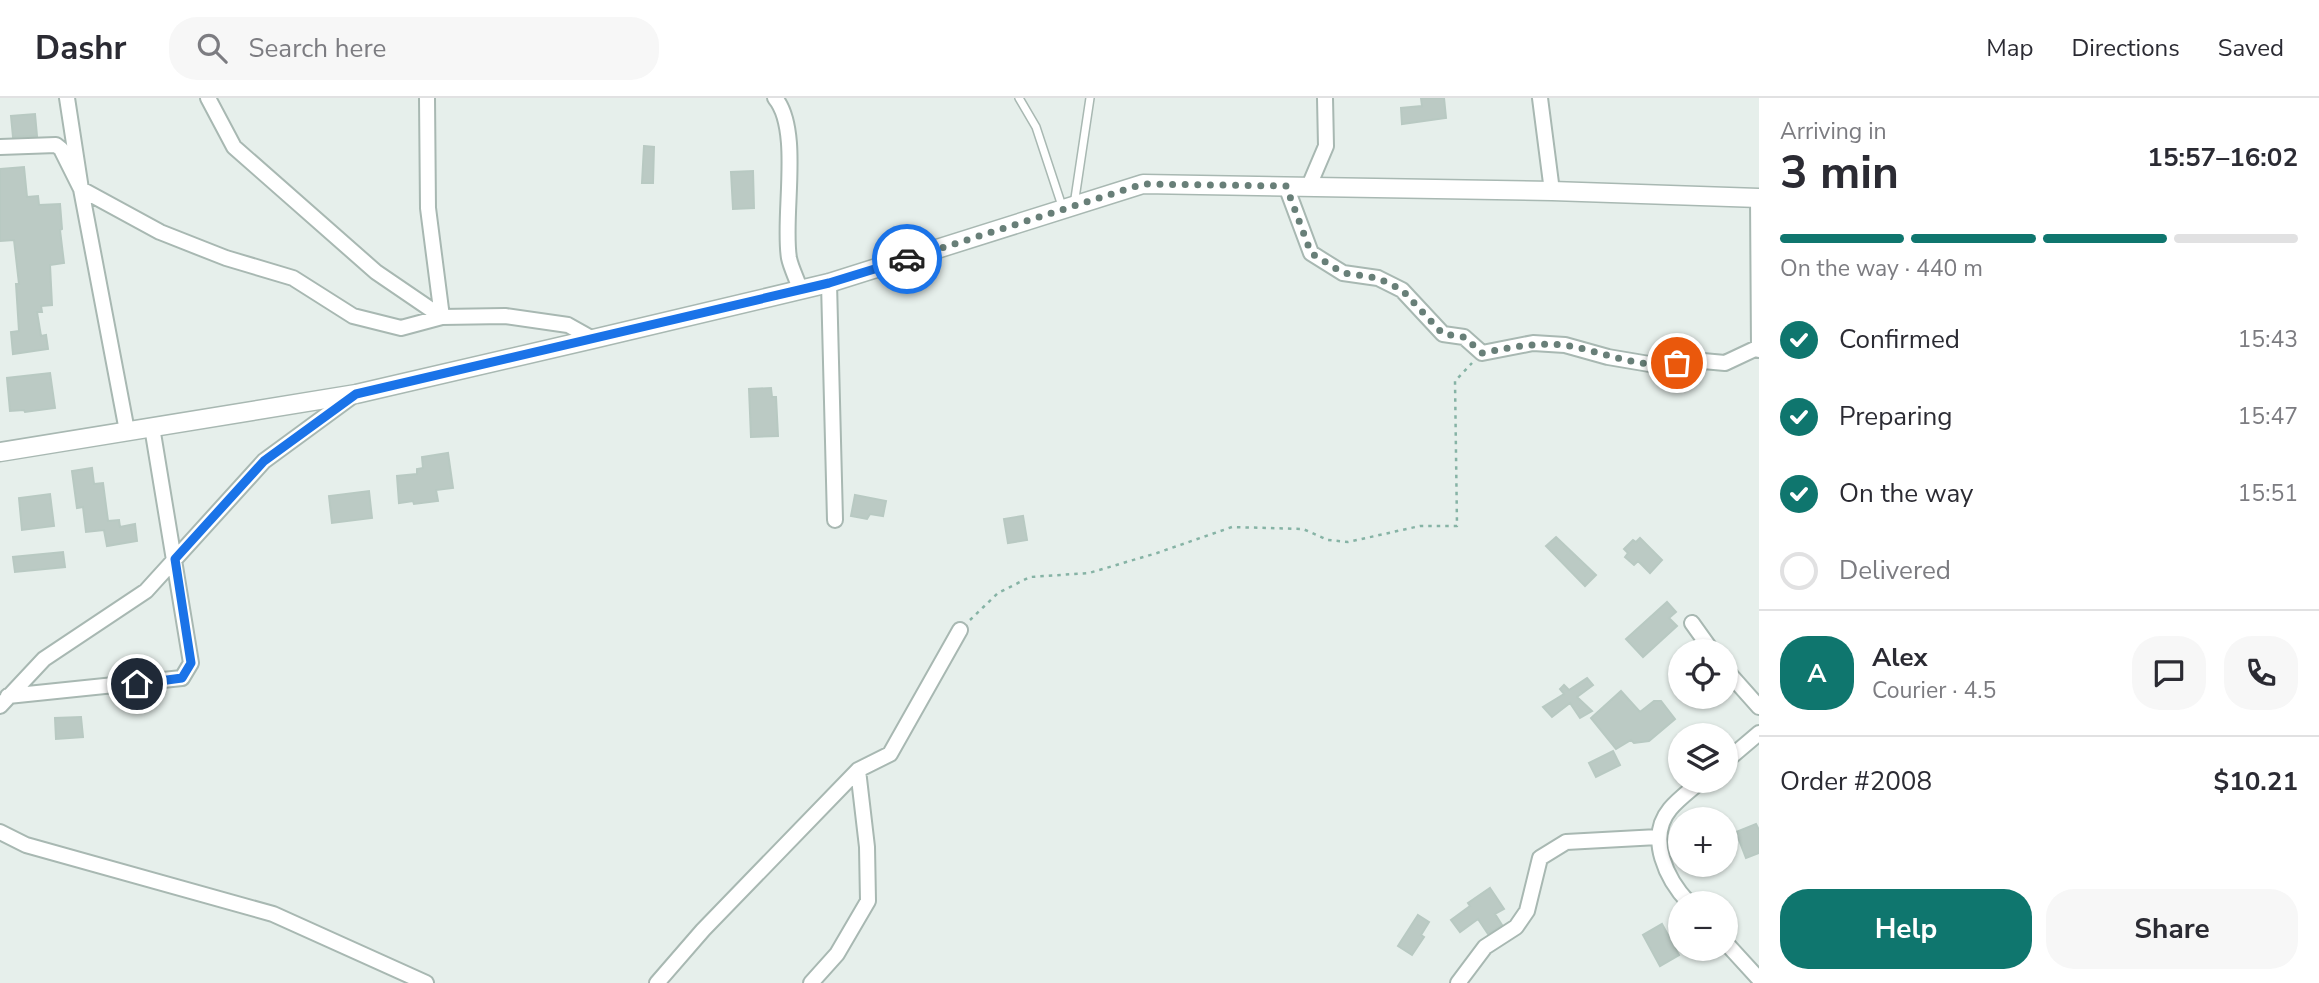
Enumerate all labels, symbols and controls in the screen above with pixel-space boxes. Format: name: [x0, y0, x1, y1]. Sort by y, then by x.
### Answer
search box: [169, 17, 659, 80]
text: Dashr: [35, 26, 127, 71]
icon: search: [193, 29, 231, 67]
text: Search here: [249, 31, 386, 66]
text: Map: [1986, 32, 2033, 64]
text: Directions: [2071, 32, 2180, 64]
text: Saved: [2218, 32, 2284, 64]
text: Arriving in: [1780, 116, 1887, 147]
text: 15:57–16:02: [2147, 140, 2298, 175]
text: 3 min: [1780, 141, 1899, 204]
courier: [872, 224, 942, 294]
icon: car: [888, 240, 926, 278]
text: On the way · 440 m: [1780, 253, 1983, 284]
icon: check: [1780, 321, 1818, 359]
text: Confirmed: [1839, 322, 1960, 357]
text: 15:43: [2238, 324, 2298, 355]
pin: [1647, 333, 1707, 393]
icon: bag: [1658, 344, 1696, 382]
icon: check: [1780, 398, 1818, 436]
text: Preparing: [1839, 399, 1952, 434]
text: 15:47: [2238, 401, 2298, 432]
icon: check: [1780, 475, 1818, 513]
text: On the way: [1839, 476, 1973, 511]
text: 15:51: [2238, 478, 2298, 509]
text: Delivered: [1839, 553, 1951, 588]
button: chat: [2132, 636, 2206, 710]
button: phone: [2224, 636, 2298, 710]
map controls: [1668, 639, 1738, 961]
button: locate: [1668, 639, 1738, 709]
text: Alex: [1872, 640, 1928, 675]
pin: [107, 654, 167, 714]
text: A: [1807, 656, 1827, 691]
icon: home: [118, 665, 156, 703]
text: Courier · 4.5: [1872, 675, 1996, 706]
button: layers: [1668, 723, 1738, 793]
text: Order #2008: [1780, 764, 1932, 799]
text: $10.21: [2214, 764, 2298, 799]
button: +: [1668, 807, 1738, 877]
button: Help: [1780, 889, 2032, 969]
button: Share: [2046, 889, 2298, 969]
button: −: [1668, 891, 1738, 961]

